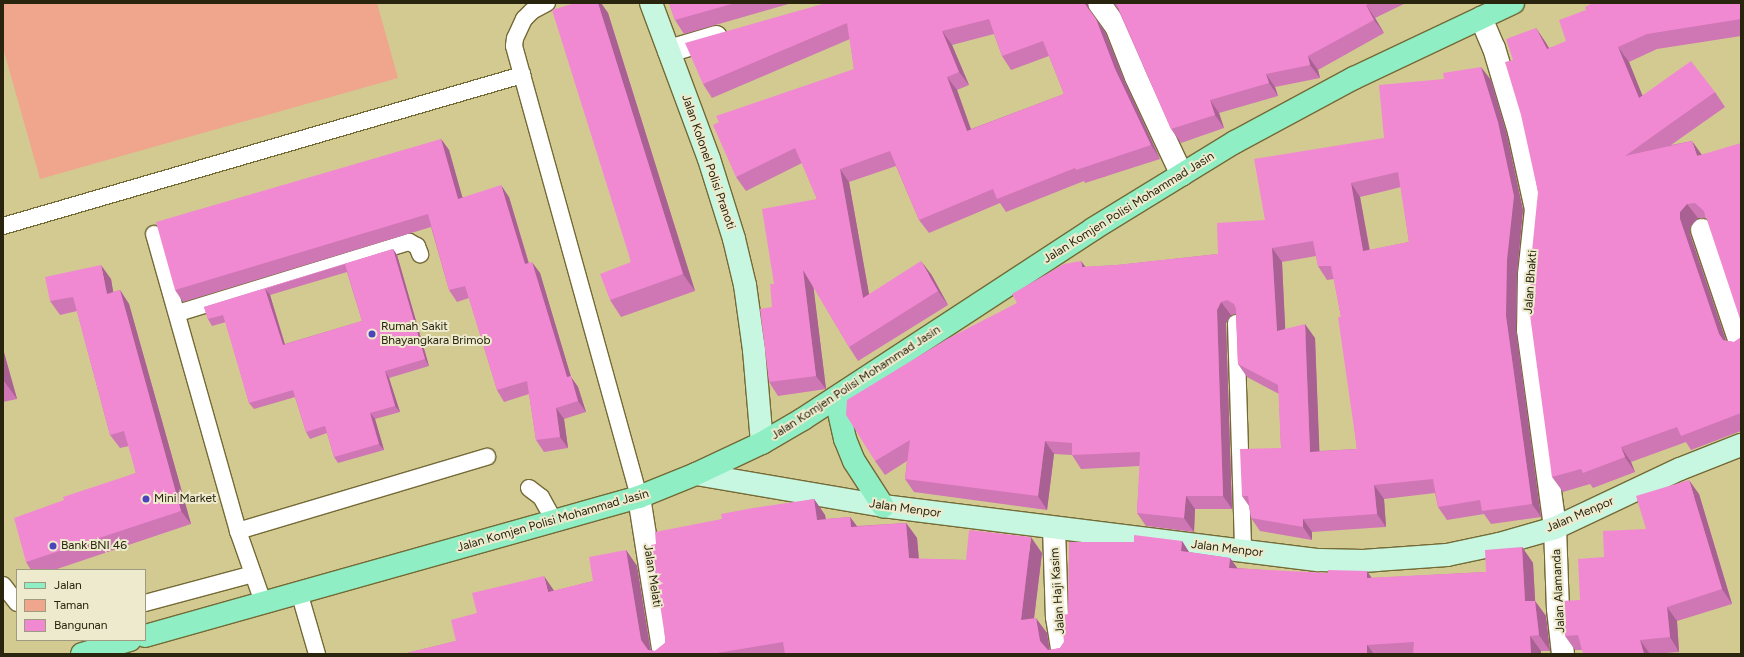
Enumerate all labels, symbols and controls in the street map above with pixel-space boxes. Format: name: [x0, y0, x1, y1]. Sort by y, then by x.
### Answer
street label: Jalan Kolonel Polisi Pranoti: [678, 93, 738, 231]
street label: Jalan Komjen Polisi Mohammad Jasin: [1041, 149, 1217, 267]
street label: Jalan Bhakti: [1522, 250, 1540, 314]
place label: Rumah Sakit Bhayangkara Brimob: [381, 320, 490, 348]
street label: Jalan Komjen Polisi Mohammad Jasin: [769, 323, 943, 443]
marker: Rumah Sakit Bhayangkara Brimob: [366, 328, 378, 340]
street label: Jalan Komjen Polisi Mohammad Jasin: [455, 487, 651, 555]
place label: Mini Market: [154, 492, 216, 506]
marker: Mini Market: [141, 494, 151, 504]
street label: Jalan Menpor: [1544, 494, 1616, 536]
street label: Jalan Menpor: [868, 497, 942, 521]
street label: Jalan Menpor: [1190, 537, 1264, 561]
place label: Bank BNI 46: [61, 539, 127, 553]
marker: Bank BNI 46: [48, 541, 58, 551]
street label: Jalan Melati: [640, 544, 664, 608]
street label: Jalan Haji Kasim: [1048, 547, 1068, 635]
street label: Jalan Alamanda: [1550, 549, 1568, 633]
legend: [16, 569, 146, 641]
text: Jalan: [54, 578, 82, 592]
text: Taman: [54, 598, 89, 612]
text: Bangunan: [54, 618, 107, 632]

